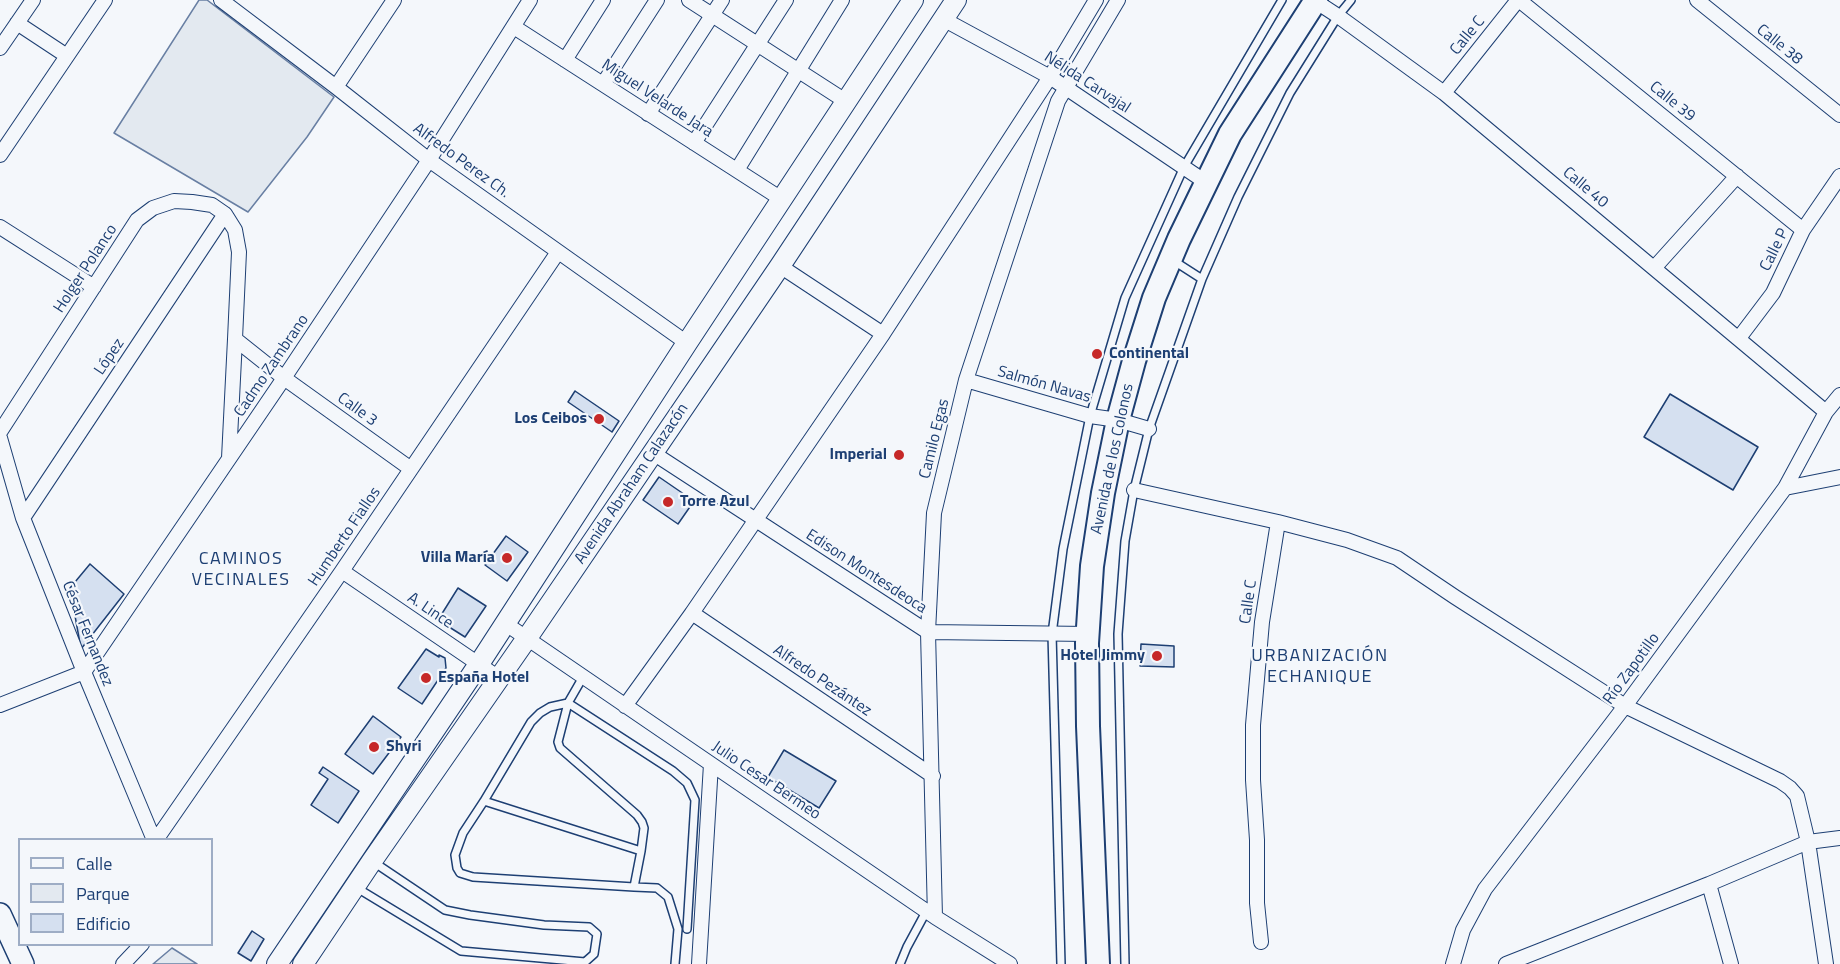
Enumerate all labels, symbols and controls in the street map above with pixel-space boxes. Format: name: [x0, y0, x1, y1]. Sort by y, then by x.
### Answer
street label: Calle C: [1447, 13, 1489, 59]
street label: Calle 38: [1752, 21, 1806, 69]
street label: Nélida Carvajal: [1040, 48, 1134, 118]
street label: Miguel Velarde Jara: [598, 56, 716, 142]
street label: Calle 39: [1645, 78, 1699, 126]
street label: Alfredo Perez Ch.: [409, 119, 513, 203]
street label: Calle 40: [1558, 163, 1612, 213]
street label: Holger Polanco: [50, 221, 122, 317]
street label: Calle P: [1756, 225, 1794, 275]
street label: Cadmo Zambrano: [231, 311, 313, 421]
street label: López: [91, 335, 129, 379]
place label: Continental: [1109, 344, 1189, 364]
marker: Continental: [1090, 347, 1104, 361]
street label: Salmón Navas: [995, 363, 1093, 407]
street label: Avenida de los Colonos: [1088, 382, 1138, 536]
street label: Calle 3: [333, 389, 381, 431]
street label: Camilo Egas: [916, 397, 954, 481]
street label: Avenida Abraham Calazacón: [571, 400, 693, 568]
place label: Los Ceibos: [514, 409, 587, 429]
marker: Los Ceibos: [592, 412, 606, 426]
place label: Imperial: [830, 445, 887, 465]
marker: Imperial: [892, 448, 906, 462]
street label: Humberto Fiallos: [305, 484, 385, 590]
place label: Torre Azul: [680, 492, 749, 512]
marker: Torre Azul: [661, 495, 675, 509]
street label: Edison Montesdeoca: [802, 526, 930, 618]
place label: Villa María: [421, 548, 495, 568]
district label: CAMINOS VECINALES: [191, 549, 291, 592]
marker: Villa María: [500, 551, 514, 565]
street label: César Fernandez: [57, 579, 117, 689]
street label: Calle C: [1236, 579, 1262, 625]
street label: A. Lince: [403, 589, 457, 633]
street label: Río Zapotillo: [1600, 630, 1664, 708]
street label: Alfredo Pezántez: [769, 641, 875, 721]
place label: Hotel Jimmy: [1060, 646, 1145, 666]
district label: URBANIZACIÓN ECHANIQUE: [1251, 646, 1389, 688]
marker: Hotel Jimmy: [1150, 649, 1164, 663]
place label: España Hotel: [438, 668, 529, 688]
marker: España Hotel: [419, 671, 433, 685]
place label: Shyri: [386, 737, 422, 757]
street label: Julio Cesar Bermeo: [708, 738, 824, 824]
marker: Shyri: [367, 740, 381, 754]
legend: [18, 838, 213, 946]
text: Calle: [76, 850, 112, 877]
text: Parque: [76, 880, 130, 907]
text: Edificio: [76, 910, 130, 937]

